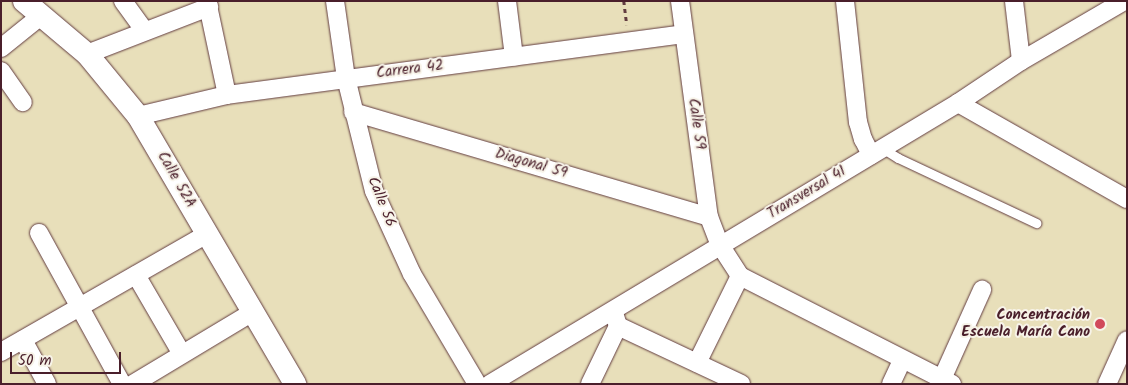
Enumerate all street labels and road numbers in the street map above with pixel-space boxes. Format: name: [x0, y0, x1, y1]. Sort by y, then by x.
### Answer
street label: Carrera 42: [375, 57, 445, 83]
street label: Calle 59: [684, 97, 708, 151]
street label: Diagonal 59: [493, 145, 569, 183]
street label: Calle 52A: [153, 149, 199, 211]
street label: Transversal 41: [764, 162, 850, 224]
street label: Calle 56: [363, 174, 399, 230]

